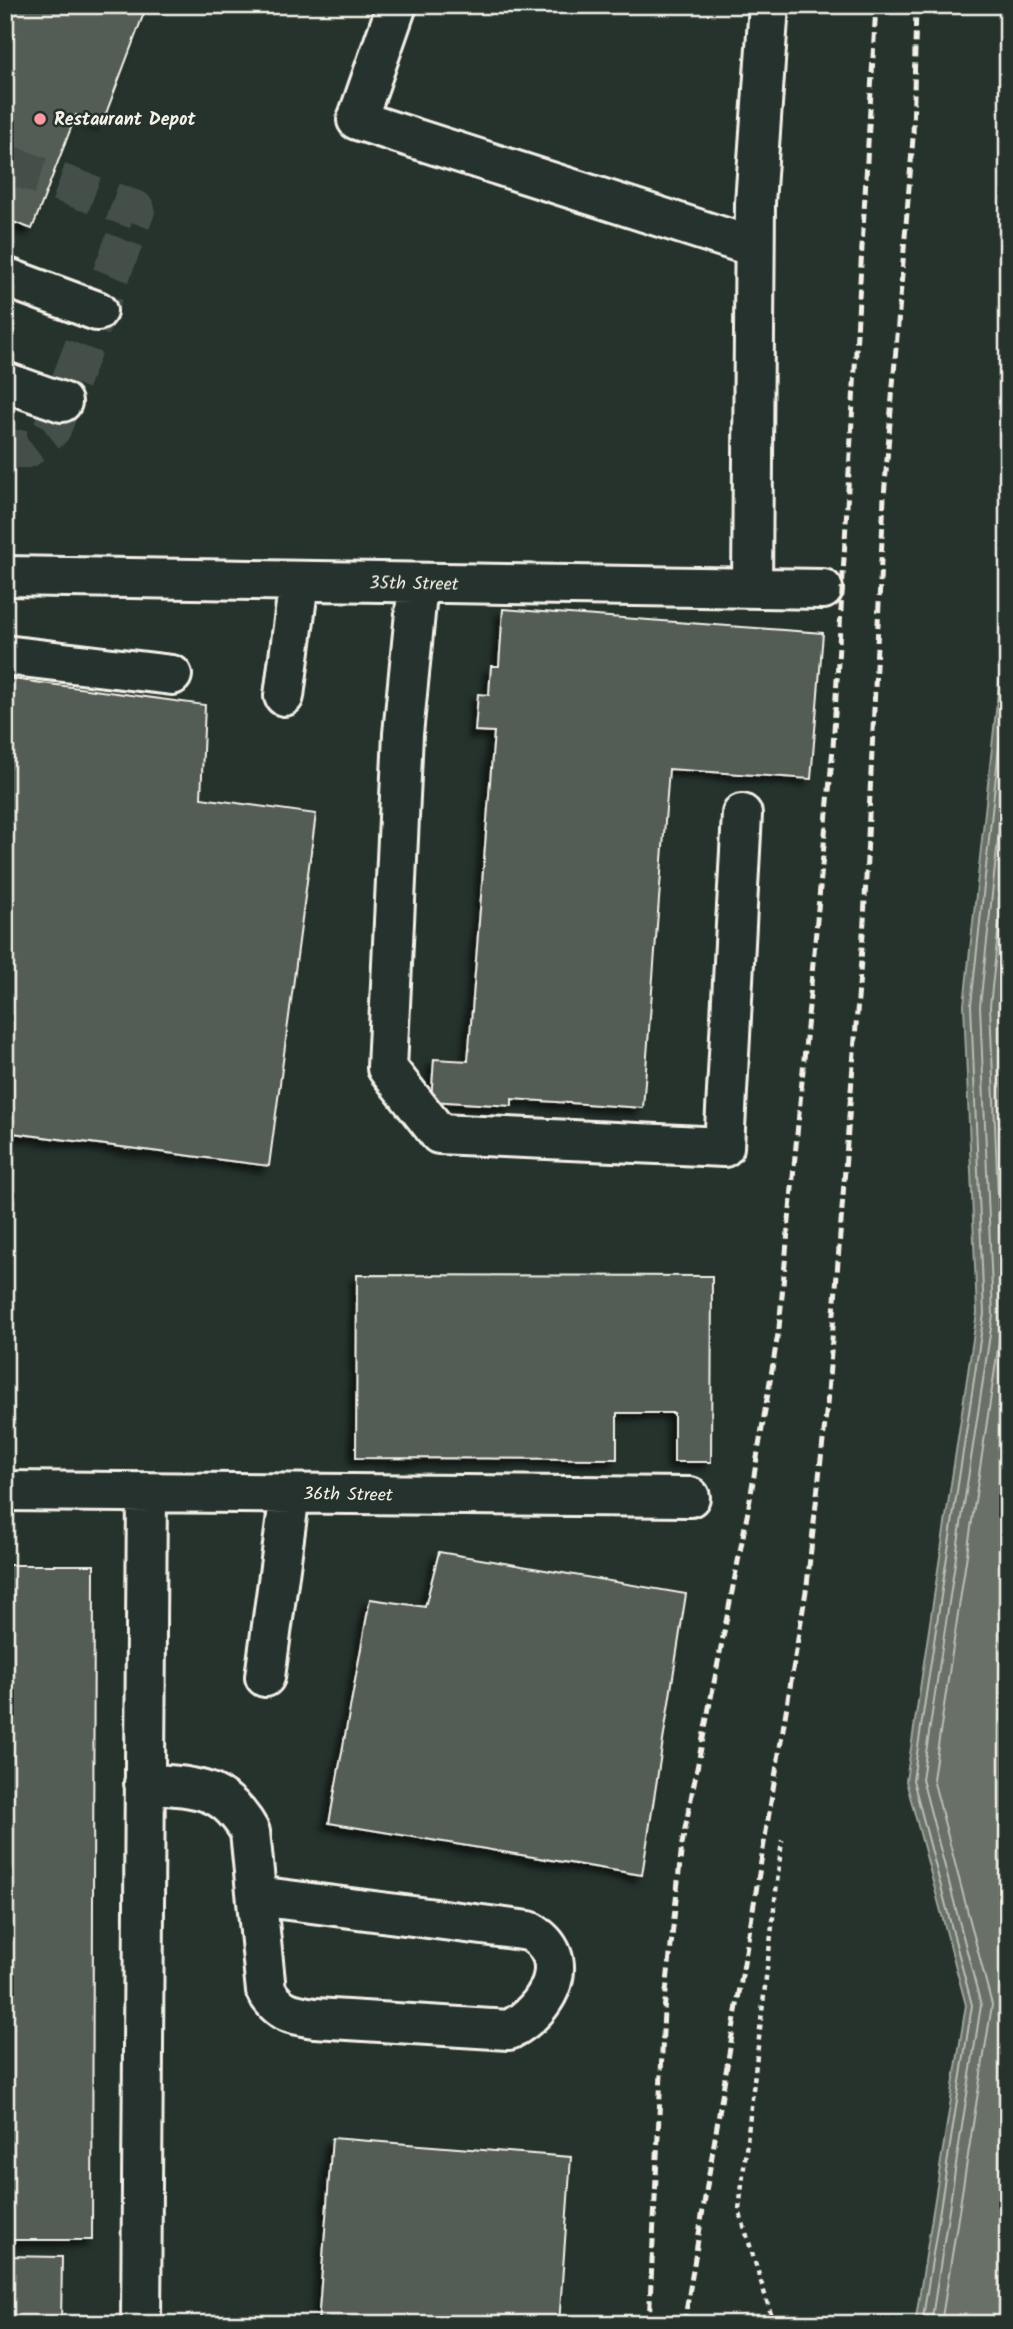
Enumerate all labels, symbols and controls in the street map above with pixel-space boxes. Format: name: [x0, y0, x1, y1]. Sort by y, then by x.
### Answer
place label: Restaurant Depot: [54, 106, 196, 135]
marker: Restaurant Depot: [32, 111, 48, 127]
street label: 35th Street: [369, 569, 460, 600]
street label: 36th Street: [303, 1480, 394, 1511]

